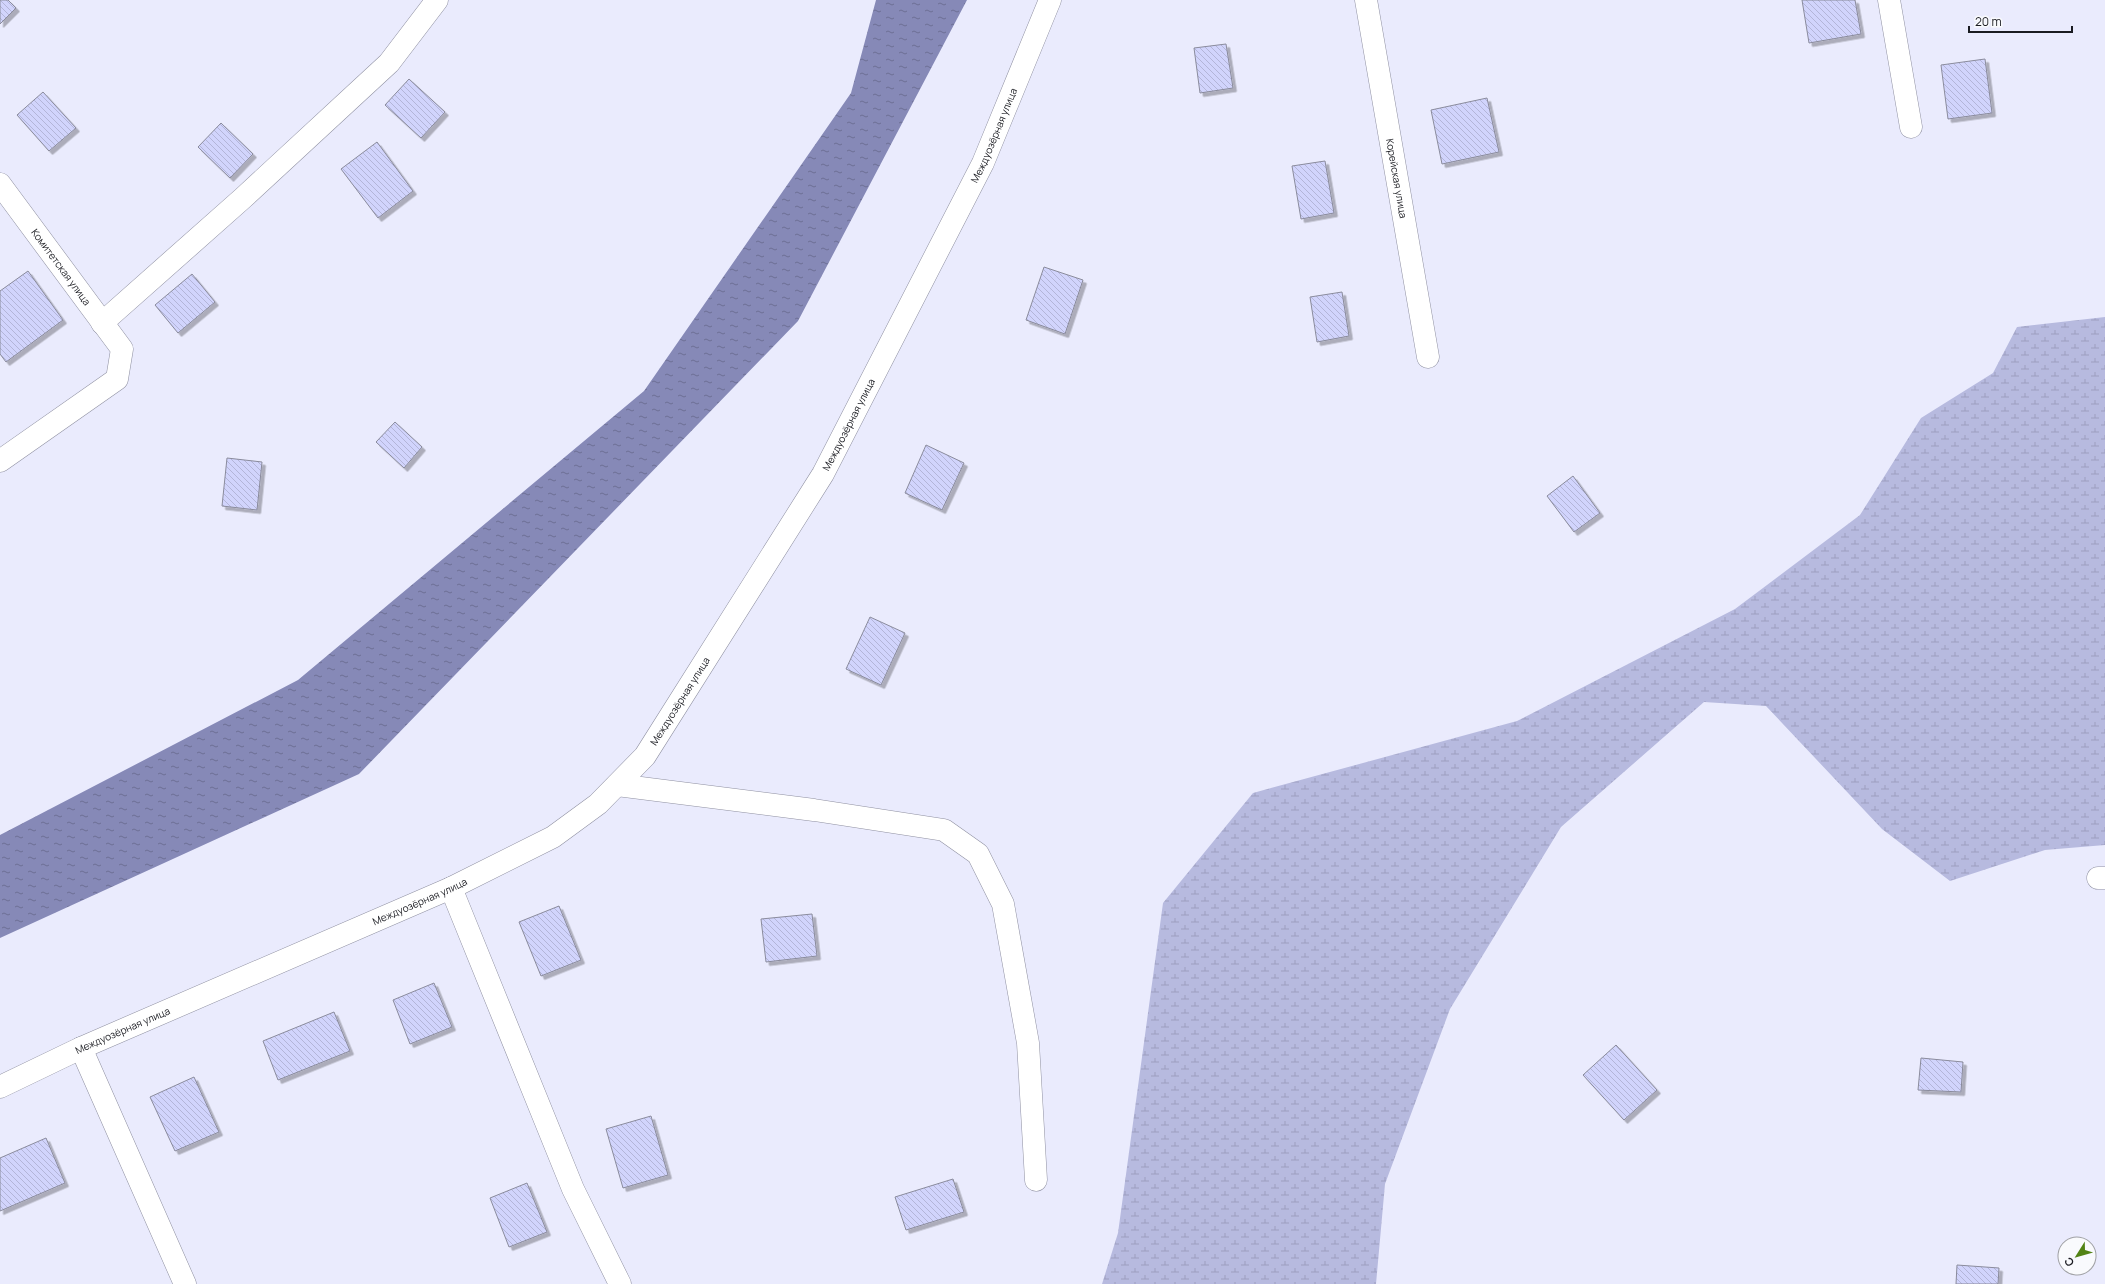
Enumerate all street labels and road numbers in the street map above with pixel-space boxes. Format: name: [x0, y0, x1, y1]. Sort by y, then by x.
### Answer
street label: Междуозёрная улица: [967, 86, 1020, 185]
street label: Корейская улица: [1383, 137, 1411, 219]
street label: Комитетская улица: [28, 226, 94, 308]
street label: Междуозёрная улица: [819, 376, 878, 473]
street label: Междуозёрная улица: [647, 654, 713, 748]
street label: Междуозёрная улица: [370, 874, 469, 928]
street label: Междуозёрная улица: [73, 1003, 172, 1057]

